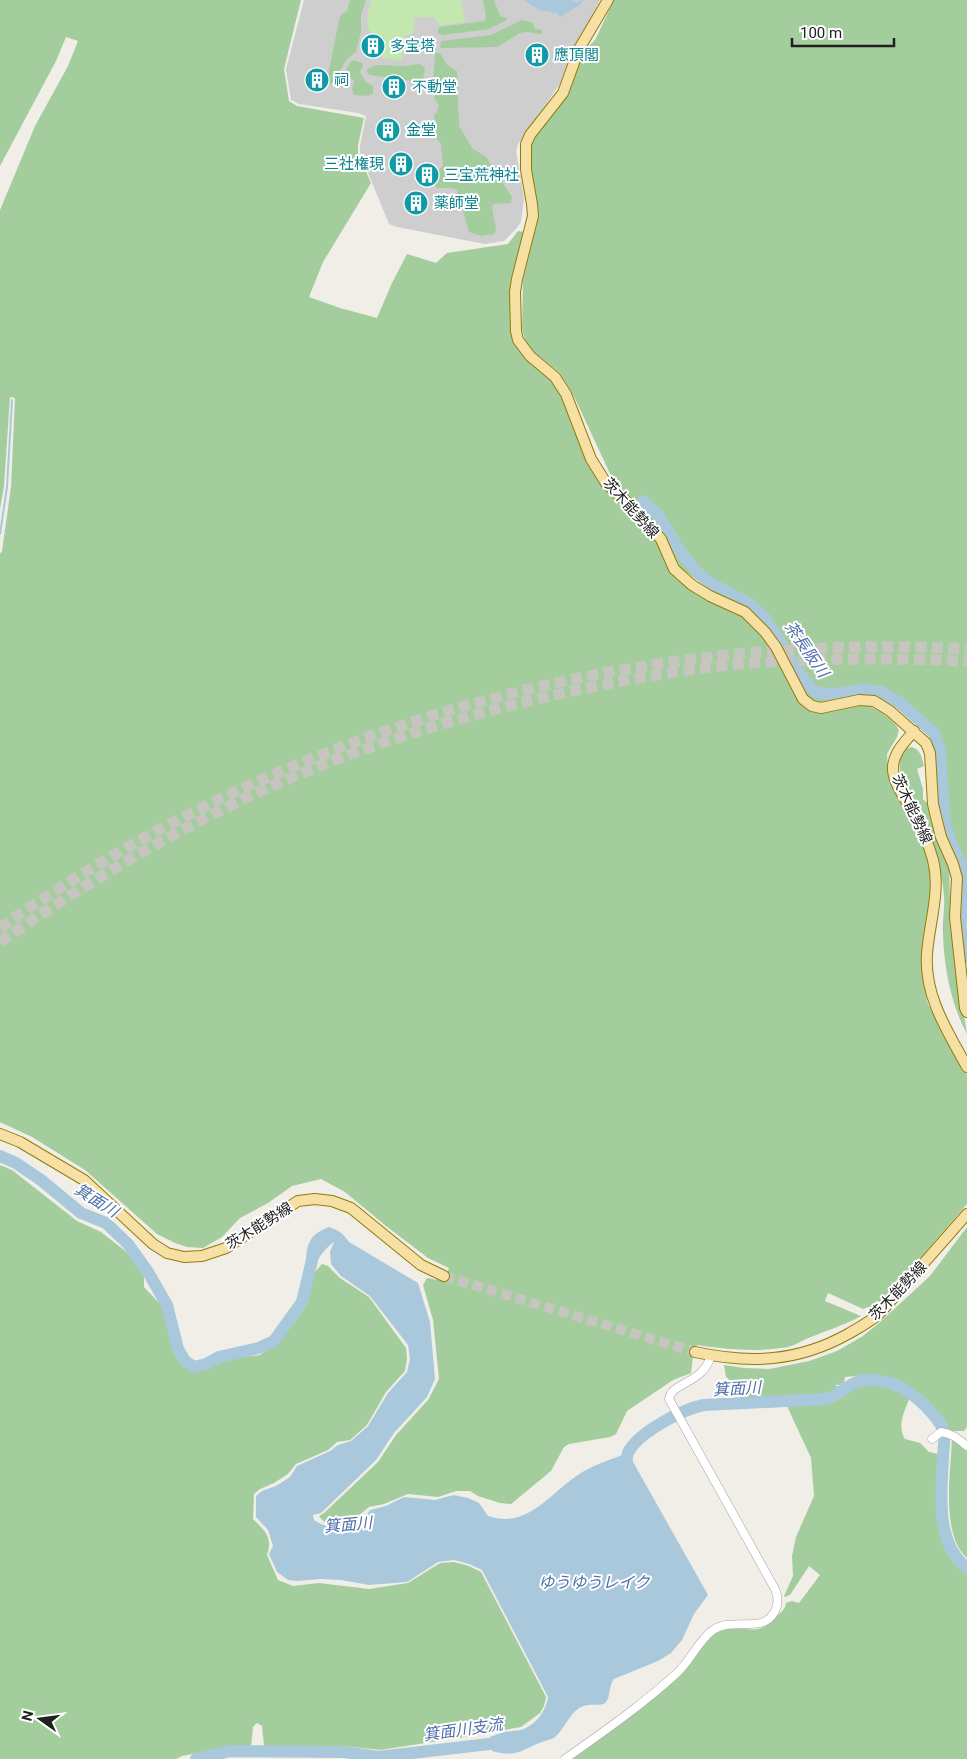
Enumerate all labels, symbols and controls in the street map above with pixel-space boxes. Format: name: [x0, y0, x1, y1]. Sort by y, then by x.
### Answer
scale bar: [792, 15, 894, 47]
text: 100 m: [800, 24, 842, 42]
building icon: 多宝塔: [360, 33, 386, 59]
place label: 多宝塔: [390, 37, 435, 55]
building icon: 應頂閣: [524, 42, 550, 68]
place label: 應頂閣: [554, 46, 599, 64]
building icon: 祠: [304, 67, 330, 93]
place label: 祠: [334, 71, 349, 89]
building icon: 不動堂: [381, 74, 407, 100]
place label: 不動堂: [412, 78, 457, 96]
building icon: 金堂: [375, 117, 401, 143]
place label: 金堂: [406, 121, 436, 139]
building icon: 三社権現: [388, 151, 414, 177]
place label: 三社権現: [324, 155, 384, 173]
building icon: 三宝荒神社: [414, 162, 440, 188]
place label: 三宝荒神社: [444, 166, 519, 184]
building icon: 薬師堂: [403, 190, 429, 216]
place label: 薬師堂: [434, 194, 479, 212]
street label: 茨木能勢線: [599, 474, 663, 542]
water label: 茶長阪川: [780, 618, 834, 683]
street label: 茨木能勢線: [888, 771, 936, 847]
water label: 箕面川: [71, 1180, 124, 1222]
street label: 茨木能勢線: [222, 1198, 296, 1254]
street label: 茨木能勢線: [865, 1258, 931, 1324]
water label: 箕面川: [713, 1378, 763, 1399]
water label: 箕面川: [323, 1513, 375, 1536]
water label: ゆうゆうレイク: [538, 1573, 651, 1592]
north arrow: [15, 1694, 65, 1744]
text: N: [18, 1709, 36, 1723]
water label: 箕面川支流: [422, 1714, 507, 1744]

